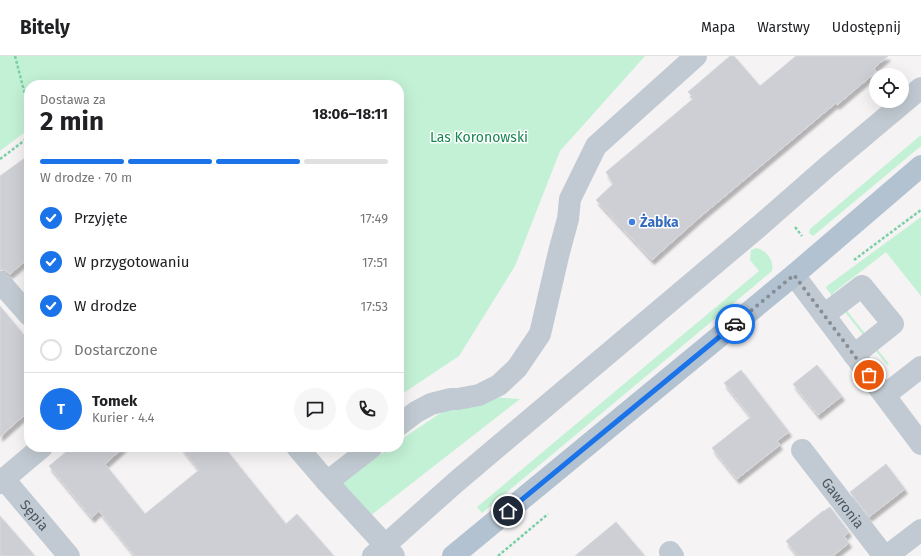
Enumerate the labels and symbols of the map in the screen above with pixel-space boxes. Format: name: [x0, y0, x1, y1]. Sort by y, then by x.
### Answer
park label: Las Koronowski: [430, 129, 528, 146]
place label: Żabka: [640, 213, 679, 231]
marker: Żabka: [627, 217, 637, 227]
courier: [715, 304, 755, 344]
pin: [852, 358, 886, 392]
street label: Gawronia: [818, 474, 868, 532]
pin: [491, 494, 525, 528]
street label: Sępia: [17, 496, 52, 534]

